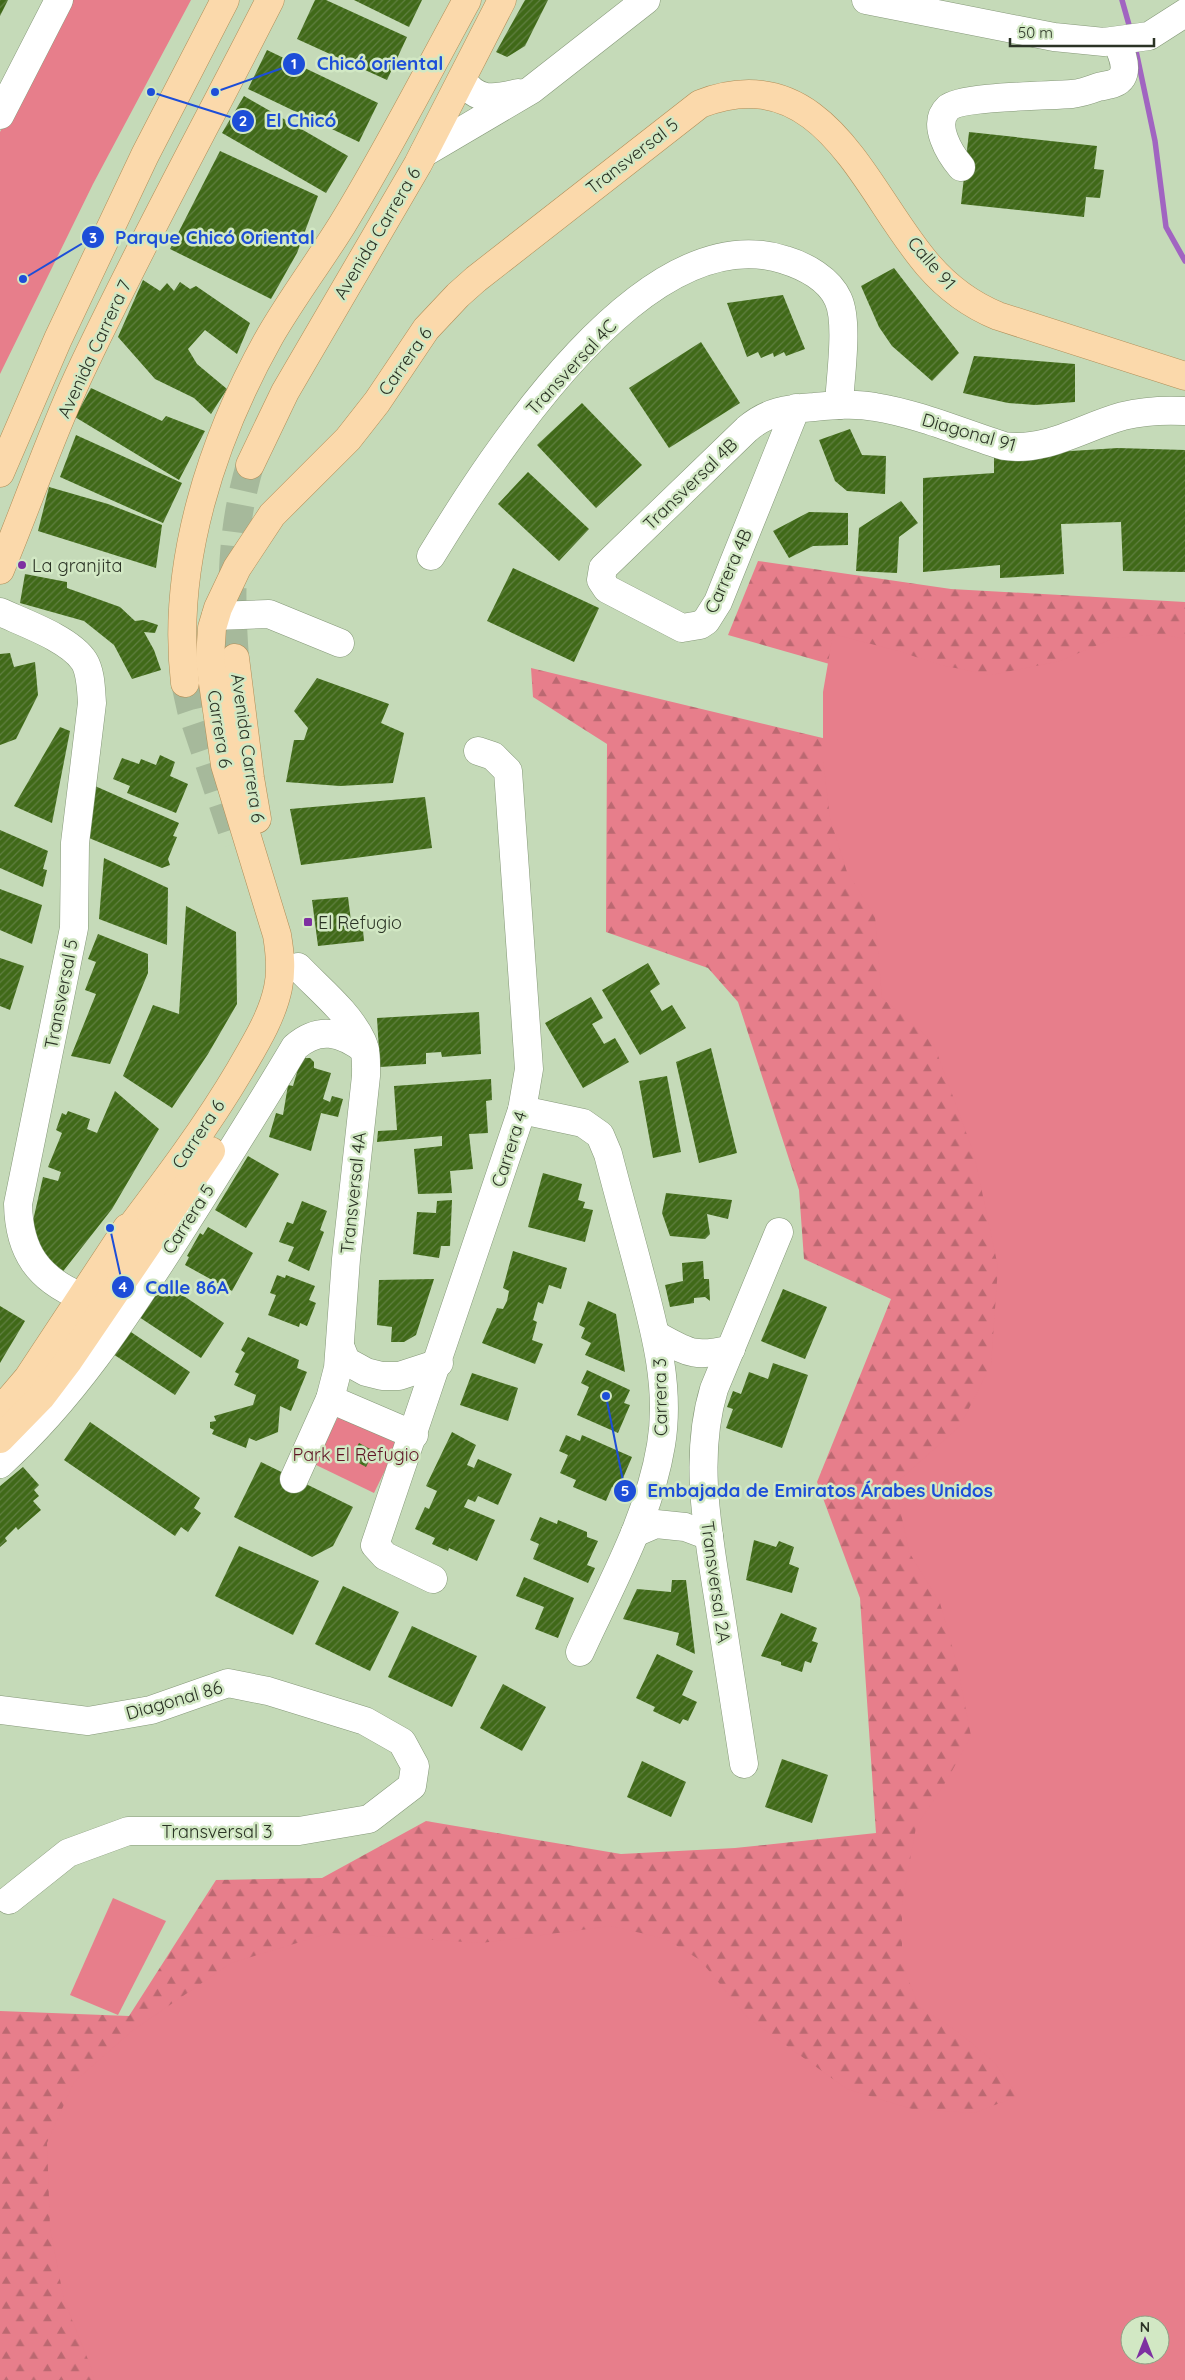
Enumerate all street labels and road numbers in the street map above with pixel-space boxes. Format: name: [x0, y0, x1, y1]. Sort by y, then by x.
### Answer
street label: Transversal 5: [581, 113, 683, 199]
street label: Avenida Carrera 6: [328, 162, 426, 303]
street label: Calle 91: [903, 232, 961, 294]
street label: Avenida Carrera 7: [52, 276, 136, 422]
street label: Transversal 4C: [521, 314, 621, 420]
street label: Carrera 6: [373, 322, 437, 400]
street label: Diagonal 91: [919, 408, 1019, 456]
street label: Transversal 4B: [638, 433, 742, 535]
street label: Carrera 4B: [699, 525, 757, 617]
street label: Avenida Carrera 6: [226, 672, 270, 824]
street label: Carrera 6: [203, 688, 238, 770]
street label: Transversal 5: [39, 937, 83, 1051]
street label: Carrera 6: [167, 1095, 230, 1173]
street label: Carrera 4: [486, 1108, 532, 1190]
street label: Transversal 4A: [335, 1131, 371, 1255]
street label: Carrera 5: [157, 1180, 219, 1258]
street label: Carrera 3: [648, 1358, 672, 1436]
street label: Transversal 2A: [696, 1520, 736, 1645]
street label: Diagonal 86: [123, 1675, 225, 1725]
street label: Transversal 3: [162, 1820, 272, 1843]

